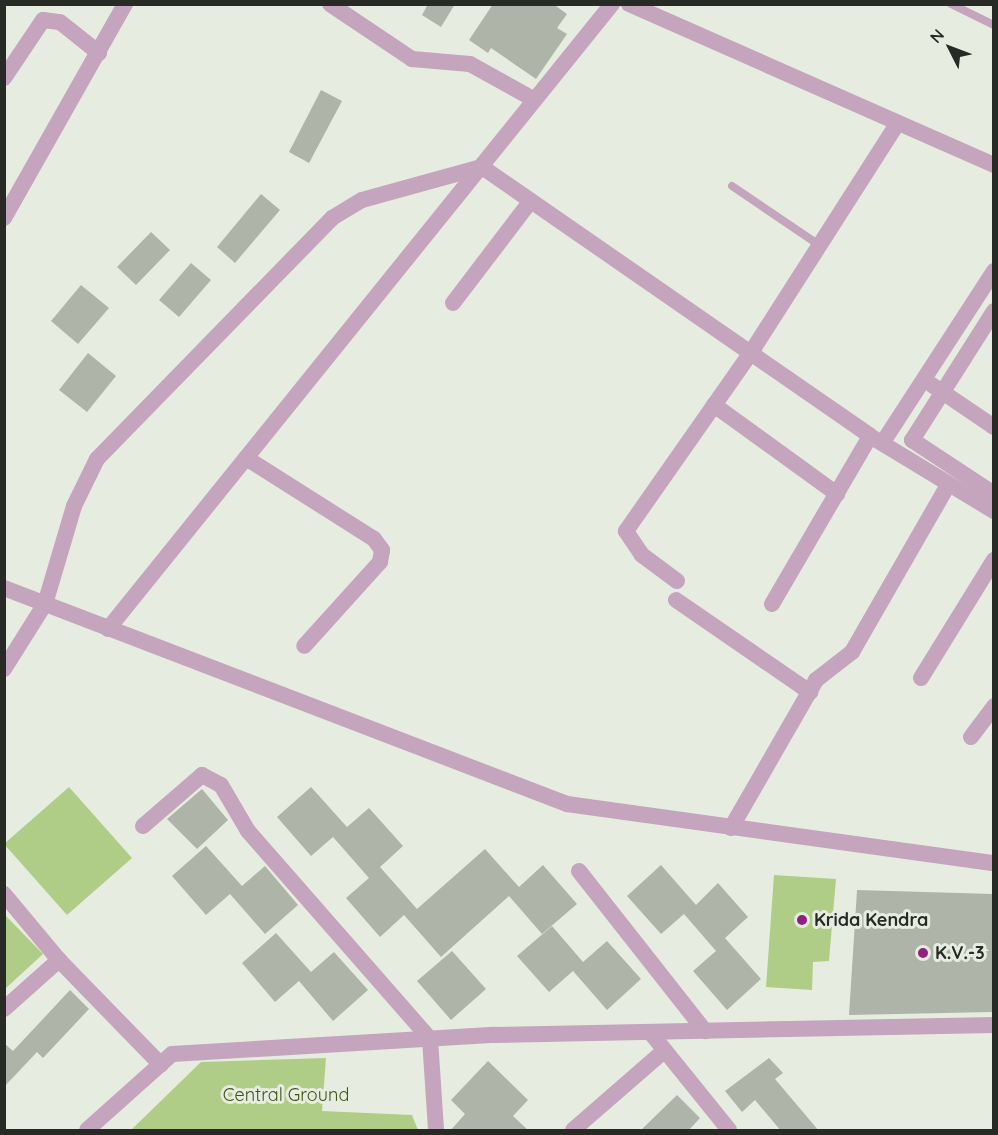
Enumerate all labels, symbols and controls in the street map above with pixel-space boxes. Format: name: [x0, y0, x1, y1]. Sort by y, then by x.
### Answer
north arrow: [920, 18, 980, 78]
text: N: [925, 25, 948, 47]
place label: Krida Kendra: [814, 909, 928, 931]
marker: Krida Kendra: [795, 913, 809, 927]
place label: K.V.-3: [935, 942, 985, 964]
marker: K.V.-3: [916, 946, 930, 960]
park label: Central Ground: [223, 1084, 349, 1106]

